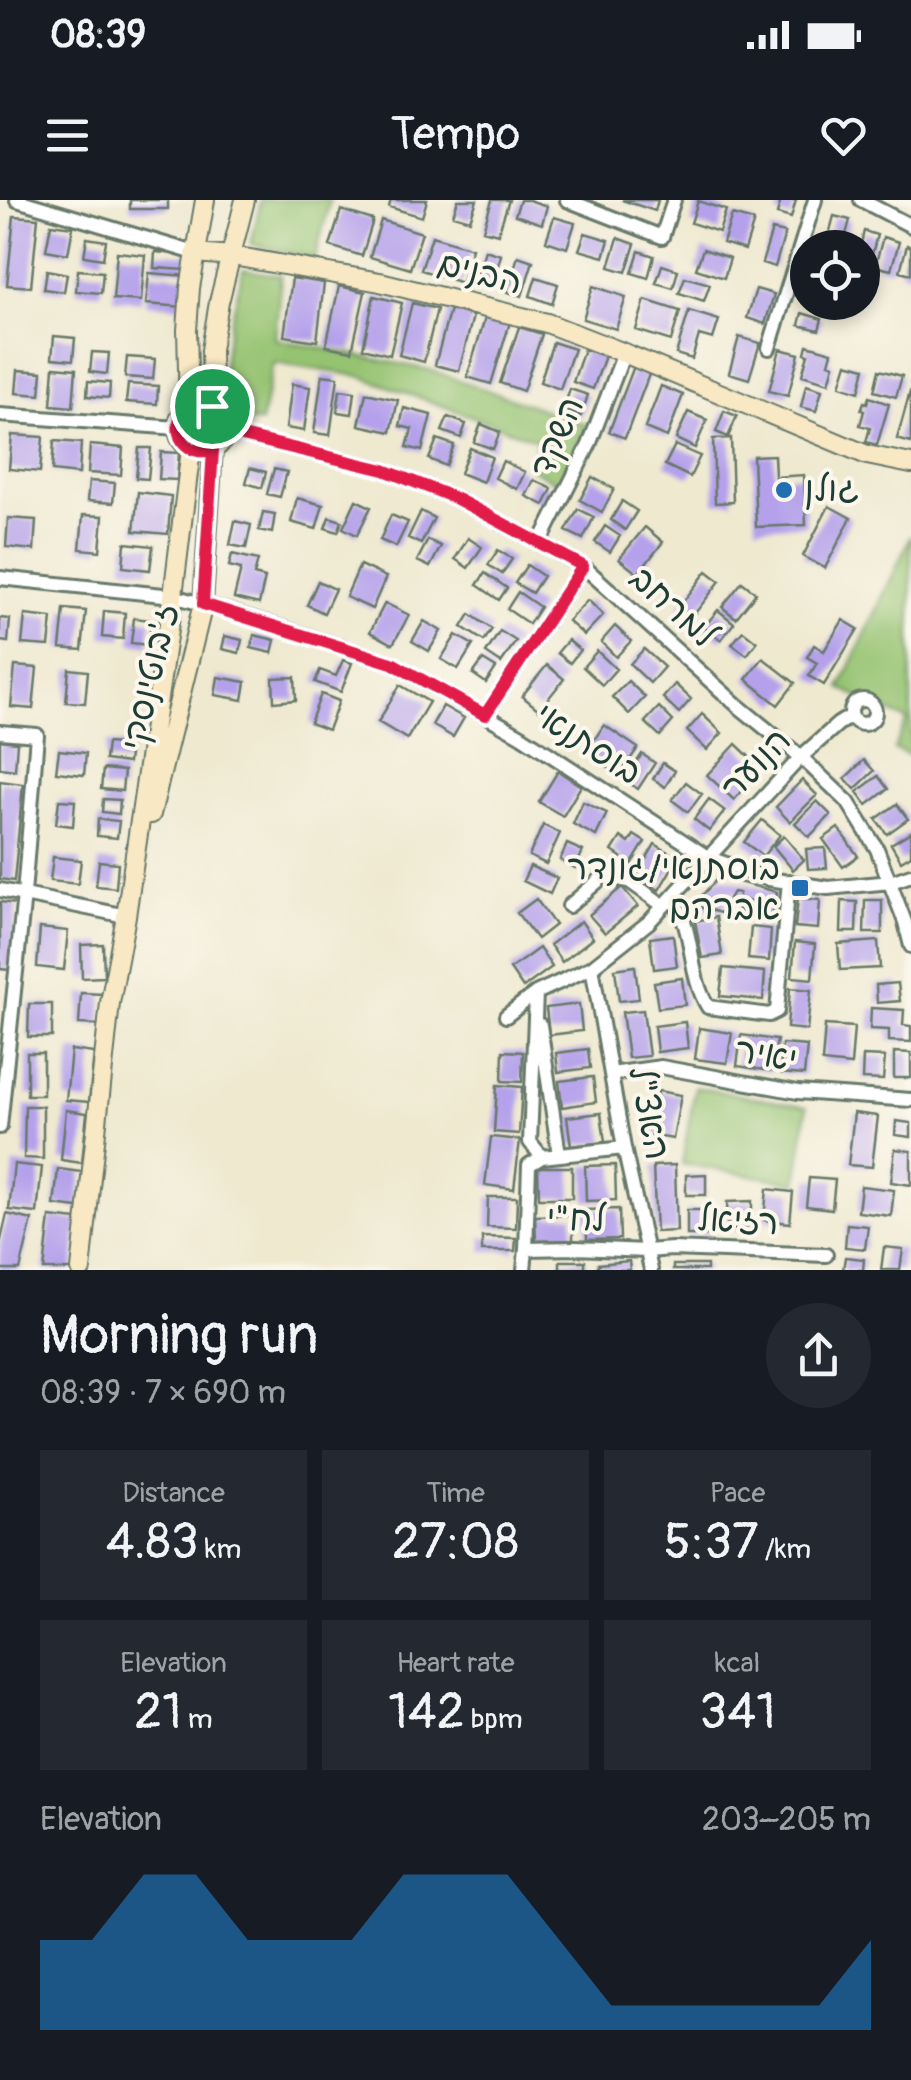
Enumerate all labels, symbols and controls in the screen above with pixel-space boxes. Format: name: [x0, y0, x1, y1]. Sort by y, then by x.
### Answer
text: 08:39: [50, 11, 146, 59]
text: Tempo: [391, 107, 520, 163]
icon: menu: [40, 108, 95, 163]
icon: heart: [816, 108, 871, 163]
map controls: [790, 230, 880, 320]
button: locate: [790, 230, 880, 320]
street label: הבנים: [433, 241, 527, 305]
pin: [170, 364, 255, 449]
icon: arrive: [185, 379, 240, 434]
street label: השקד: [520, 390, 594, 484]
place label: גולן: [804, 468, 859, 512]
marker: גולן: [773, 479, 795, 501]
street label: למרחב: [621, 557, 727, 658]
street label: ז'בוטינסקי: [112, 599, 188, 755]
street label: בוסתנאי: [526, 693, 650, 795]
street label: הנוער: [711, 719, 801, 809]
place label: בוסתנאי/גונדר אברהם: [567, 846, 780, 930]
marker: בוסתנאי/גונדר אברהם: [789, 877, 811, 899]
street label: יאיר: [732, 1028, 800, 1082]
street label: האצ"ל: [618, 1062, 680, 1164]
street label: לח"י: [546, 1196, 607, 1242]
street label: רזיאל: [697, 1197, 779, 1245]
text: Morning run: [40, 1301, 318, 1370]
button: share: [766, 1303, 871, 1408]
text: 08:39 · 7 × 690 m: [40, 1373, 286, 1413]
text: Distance: [122, 1476, 225, 1511]
text: Time: [426, 1476, 485, 1511]
text: Pace: [710, 1476, 765, 1511]
text: 4.83: [106, 1511, 199, 1574]
text: 27:08: [392, 1511, 519, 1574]
text: 5:37: [664, 1511, 759, 1574]
text: km: [199, 1532, 241, 1567]
text: /km: [759, 1532, 811, 1567]
text: Elevation: [120, 1646, 227, 1681]
text: Heart rate: [396, 1646, 515, 1681]
text: kcal: [715, 1646, 760, 1681]
text: 21: [134, 1681, 182, 1744]
text: 142: [388, 1681, 465, 1744]
text: 341: [699, 1681, 776, 1744]
text: m: [182, 1702, 213, 1737]
text: bpm: [465, 1702, 523, 1737]
text: Elevation: [40, 1800, 162, 1840]
text: 203–205 m: [702, 1800, 871, 1840]

